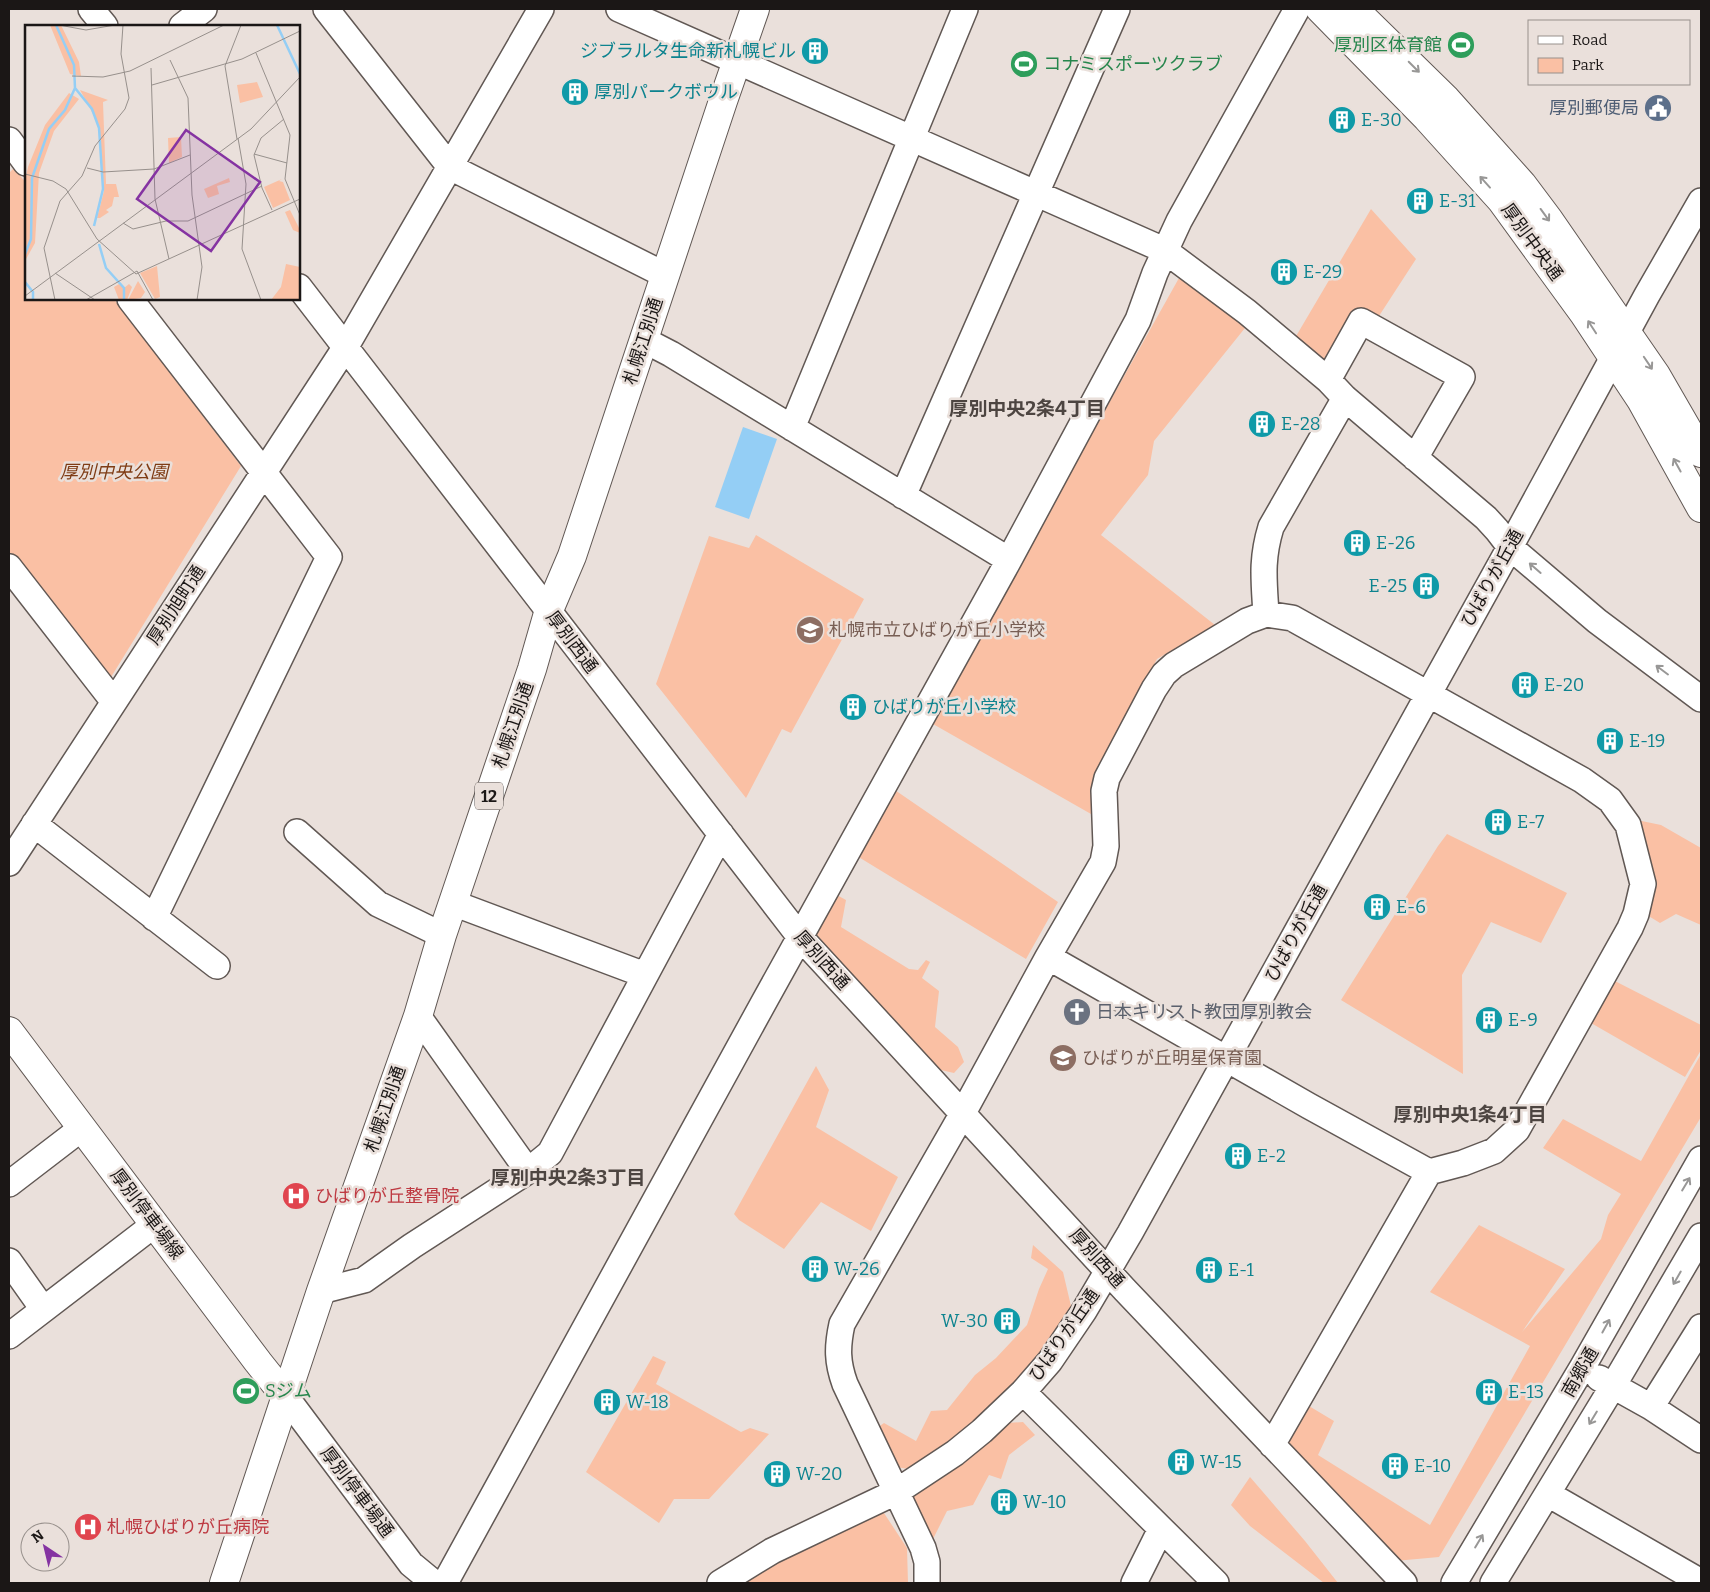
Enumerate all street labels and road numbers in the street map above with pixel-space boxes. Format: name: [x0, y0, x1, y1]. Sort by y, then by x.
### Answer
street label: 厚別中央通: [1497, 199, 1567, 285]
street label: 札幌江別通: [619, 295, 667, 387]
street label: ひばりが丘通: [1456, 525, 1528, 631]
street label: 厚別旭町通: [142, 561, 210, 649]
street label: 厚別西通: [542, 607, 602, 677]
street label: 札幌江別通: [488, 679, 538, 771]
road number: 12: [475, 782, 503, 809]
street label: ひばりが丘通: [1260, 880, 1332, 986]
street label: 厚別西通: [790, 926, 854, 994]
street label: 札幌江別通: [360, 1063, 410, 1155]
street label: 厚別停車場線: [106, 1164, 188, 1264]
street label: 厚別西通: [1065, 1224, 1129, 1292]
street label: ひばりが丘通: [1024, 1284, 1104, 1386]
street label: 南郷通: [1557, 1343, 1603, 1401]
street label: 厚別停車場通: [316, 1442, 398, 1542]

